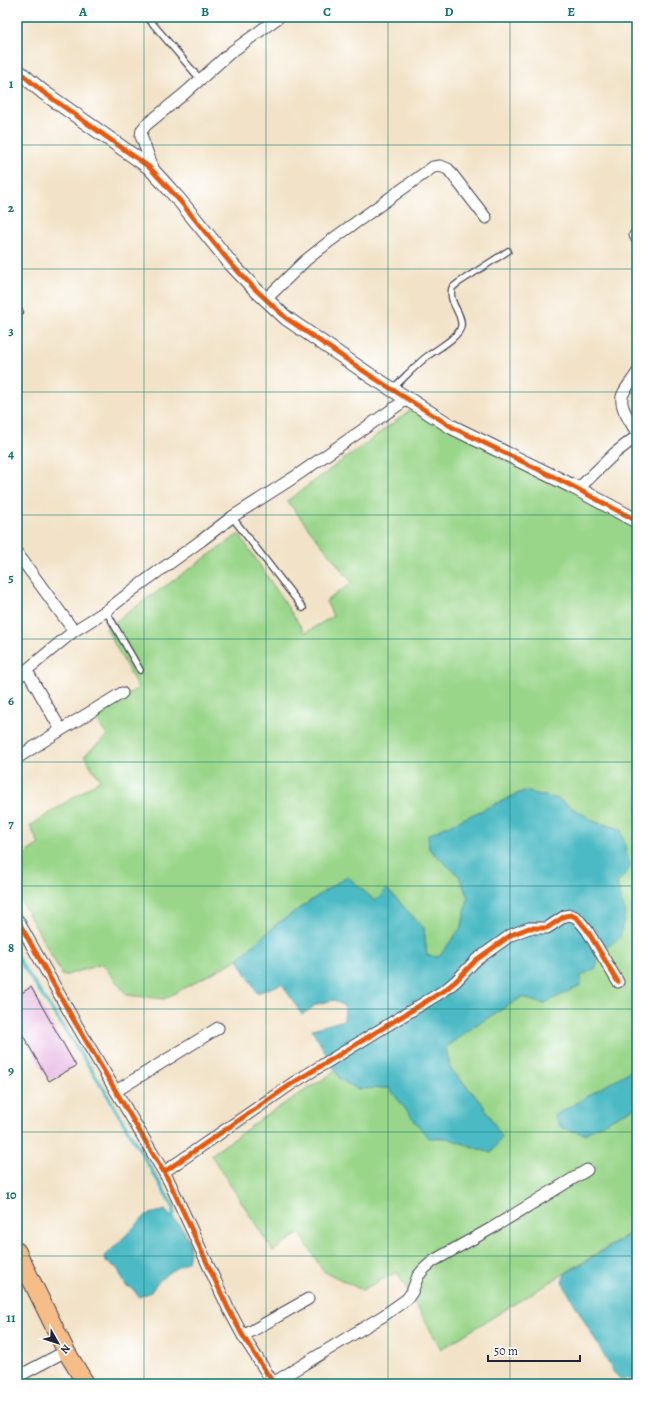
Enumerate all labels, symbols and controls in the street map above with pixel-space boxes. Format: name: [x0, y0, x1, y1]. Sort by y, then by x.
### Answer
text: A: [78, 3, 88, 20]
text: B: [201, 3, 209, 20]
text: C: [323, 3, 331, 20]
text: D: [444, 3, 454, 20]
text: E: [567, 3, 575, 20]
text: 1: [9, 75, 14, 92]
text: 2: [8, 199, 15, 216]
text: 3: [8, 322, 14, 339]
text: 4: [8, 445, 14, 462]
text: 5: [8, 569, 14, 586]
text: 6: [8, 692, 14, 709]
text: 7: [8, 815, 14, 832]
text: 8: [8, 939, 14, 956]
text: 9: [8, 1062, 14, 1079]
text: 10: [5, 1186, 17, 1203]
text: 11: [6, 1309, 16, 1326]
north arrow: [38, 1323, 78, 1363]
scale bar: [488, 1337, 580, 1363]
text: N: [57, 1341, 74, 1357]
text: 50 m: [494, 1343, 518, 1359]

